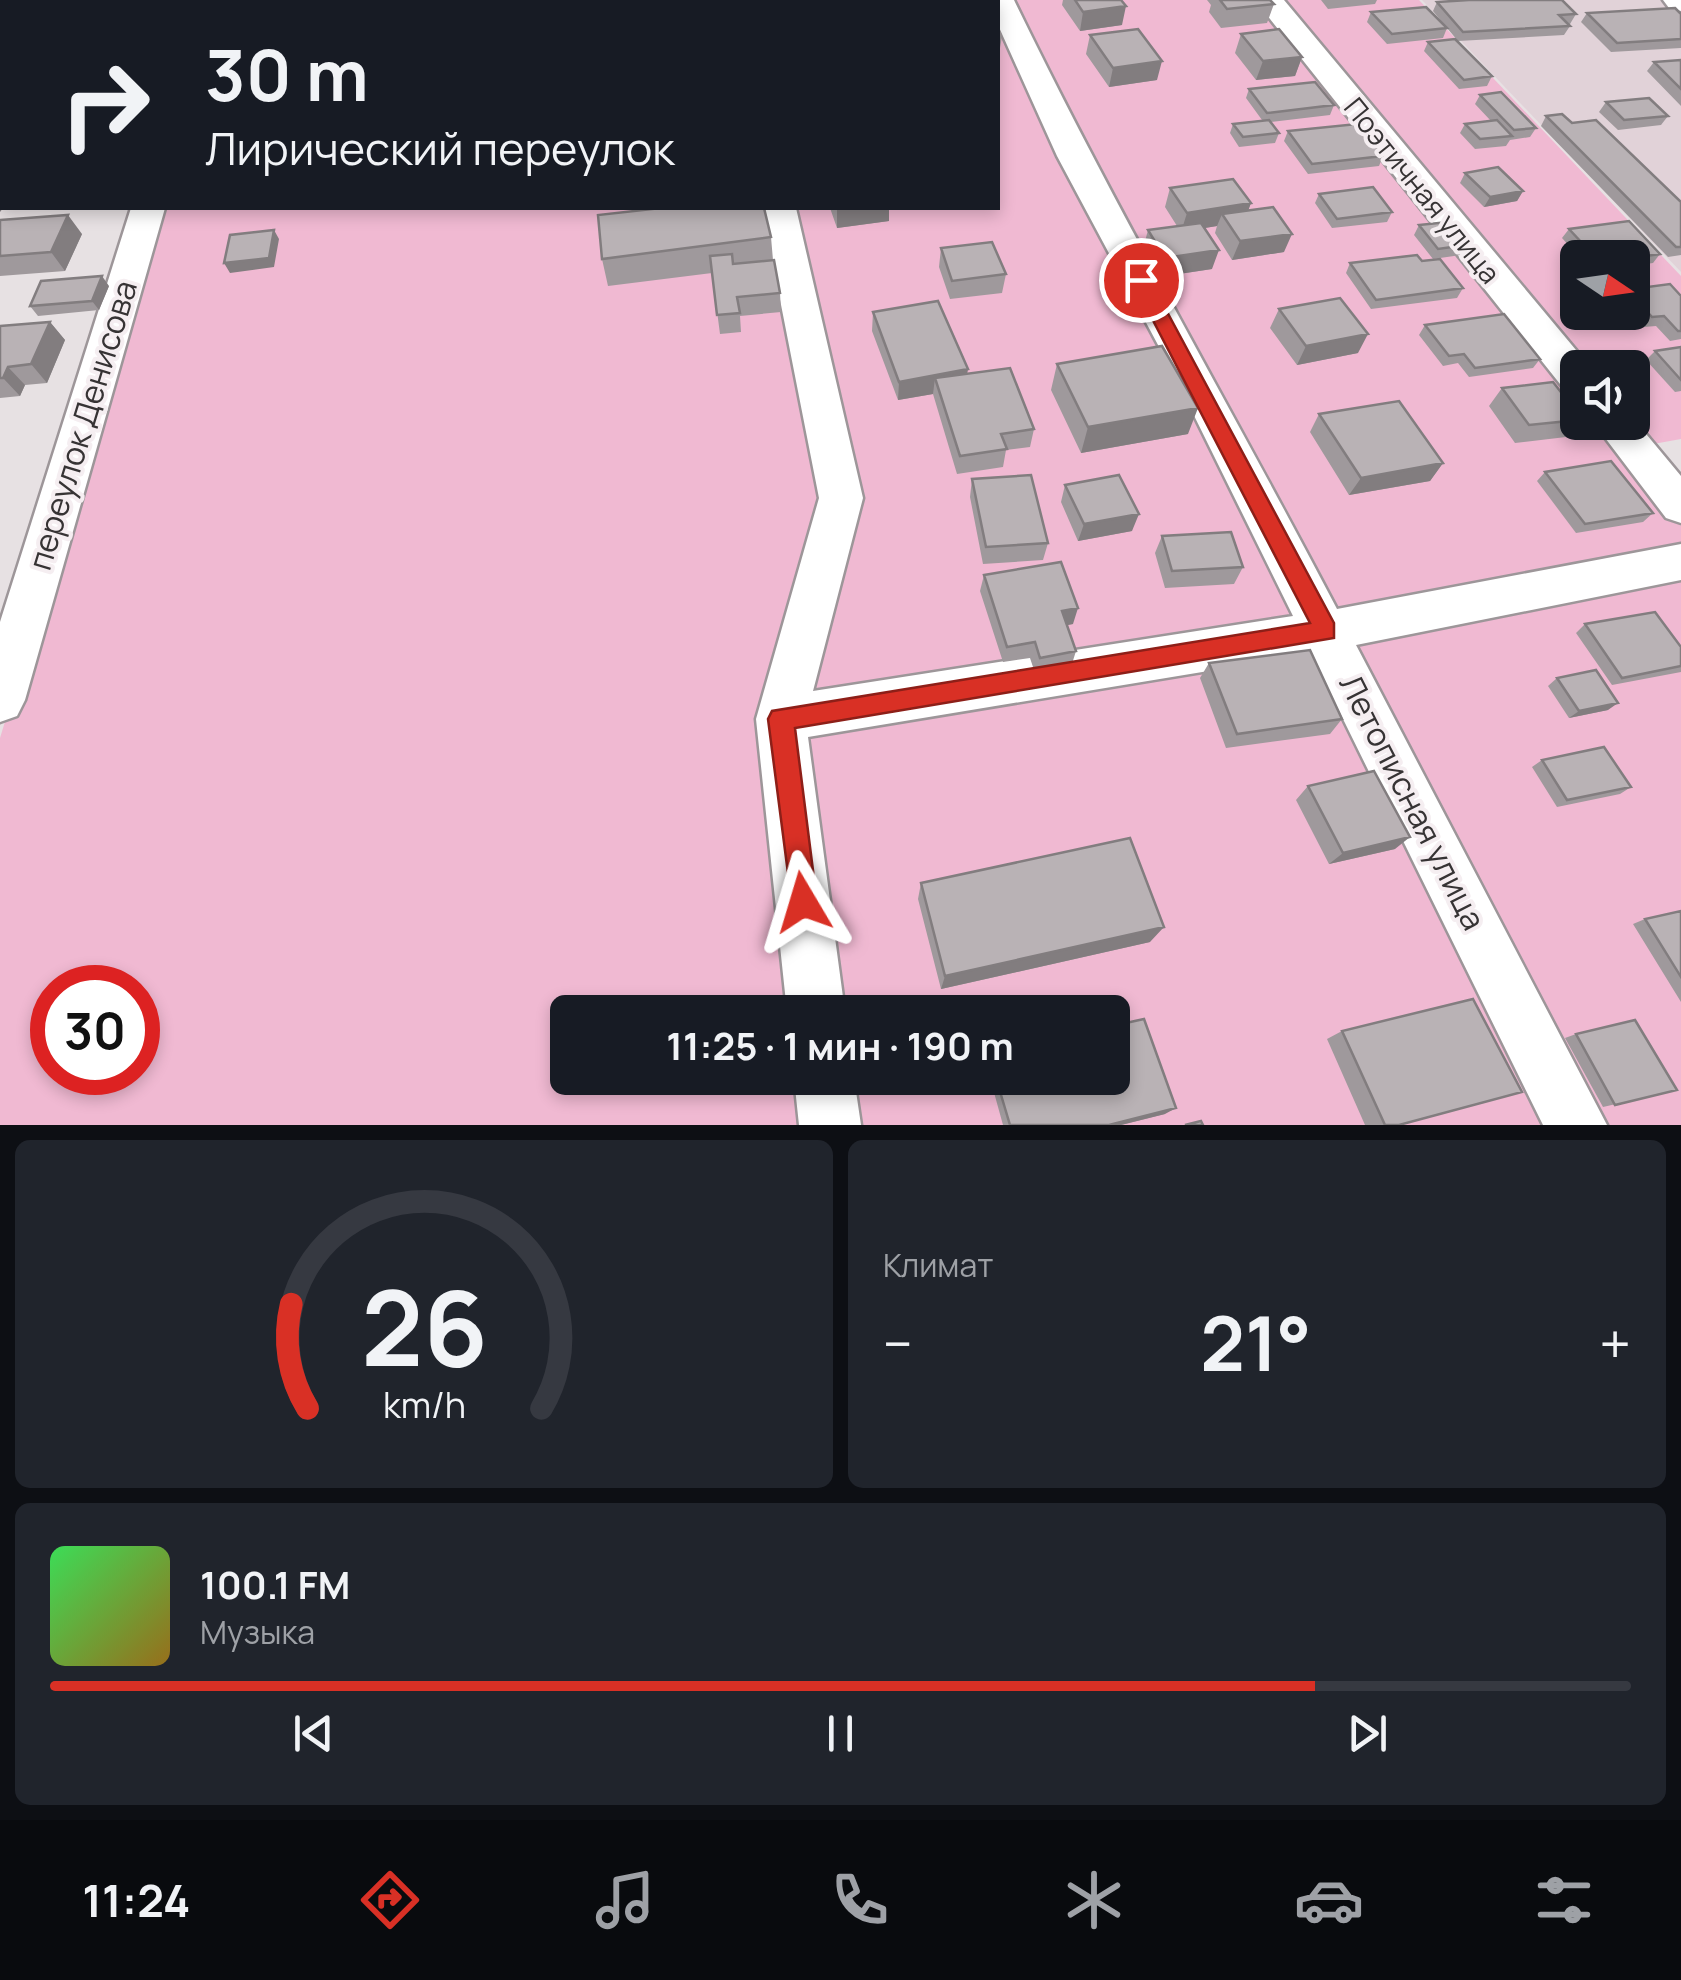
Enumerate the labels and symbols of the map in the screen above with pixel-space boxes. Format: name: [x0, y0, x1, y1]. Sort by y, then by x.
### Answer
street label: Поэтичная улица: [1336, 89, 1510, 291]
pin: [1099, 238, 1184, 323]
north arrow: [1560, 240, 1650, 330]
street label: переулок Денисова: [17, 275, 147, 575]
street label: Летописная улица: [1330, 667, 1496, 937]
position arrow: [751, 850, 855, 954]
speed limit sign: 30: [30, 965, 160, 1095]

